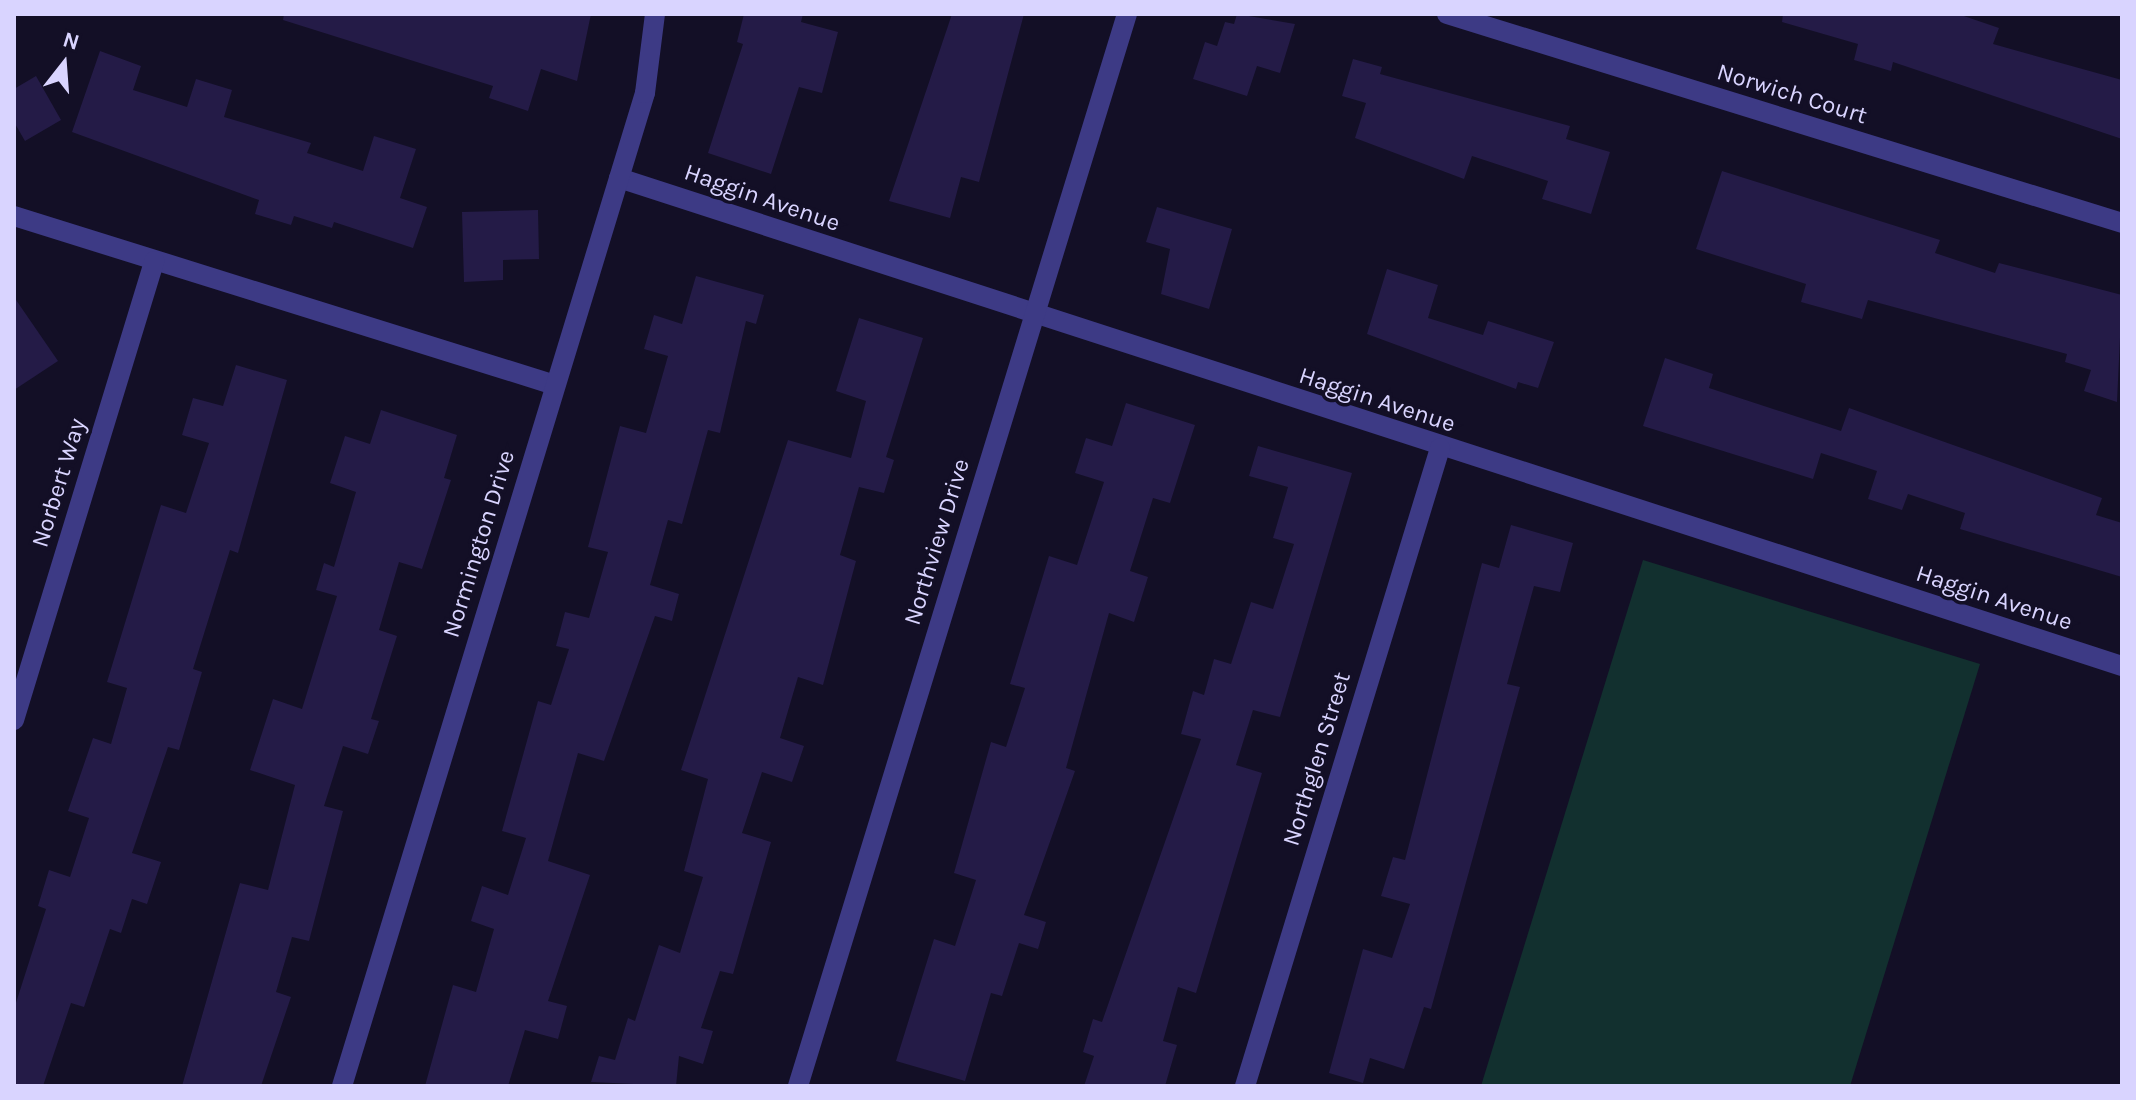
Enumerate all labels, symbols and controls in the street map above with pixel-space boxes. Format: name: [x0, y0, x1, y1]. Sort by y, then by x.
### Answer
north arrow: [24, 24, 104, 104]
text: N: [60, 26, 82, 56]
street label: Norwich Court: [1713, 58, 1871, 130]
street label: Haggin Avenue: [680, 158, 844, 238]
street label: Haggin Avenue: [1295, 361, 1459, 439]
street label: Norbert Way: [26, 415, 92, 551]
street label: Normington Drive: [437, 447, 521, 641]
street label: Northview Drive: [898, 455, 976, 629]
street label: Haggin Avenue: [1912, 559, 2076, 637]
street label: Northglen Street: [1277, 669, 1357, 849]

